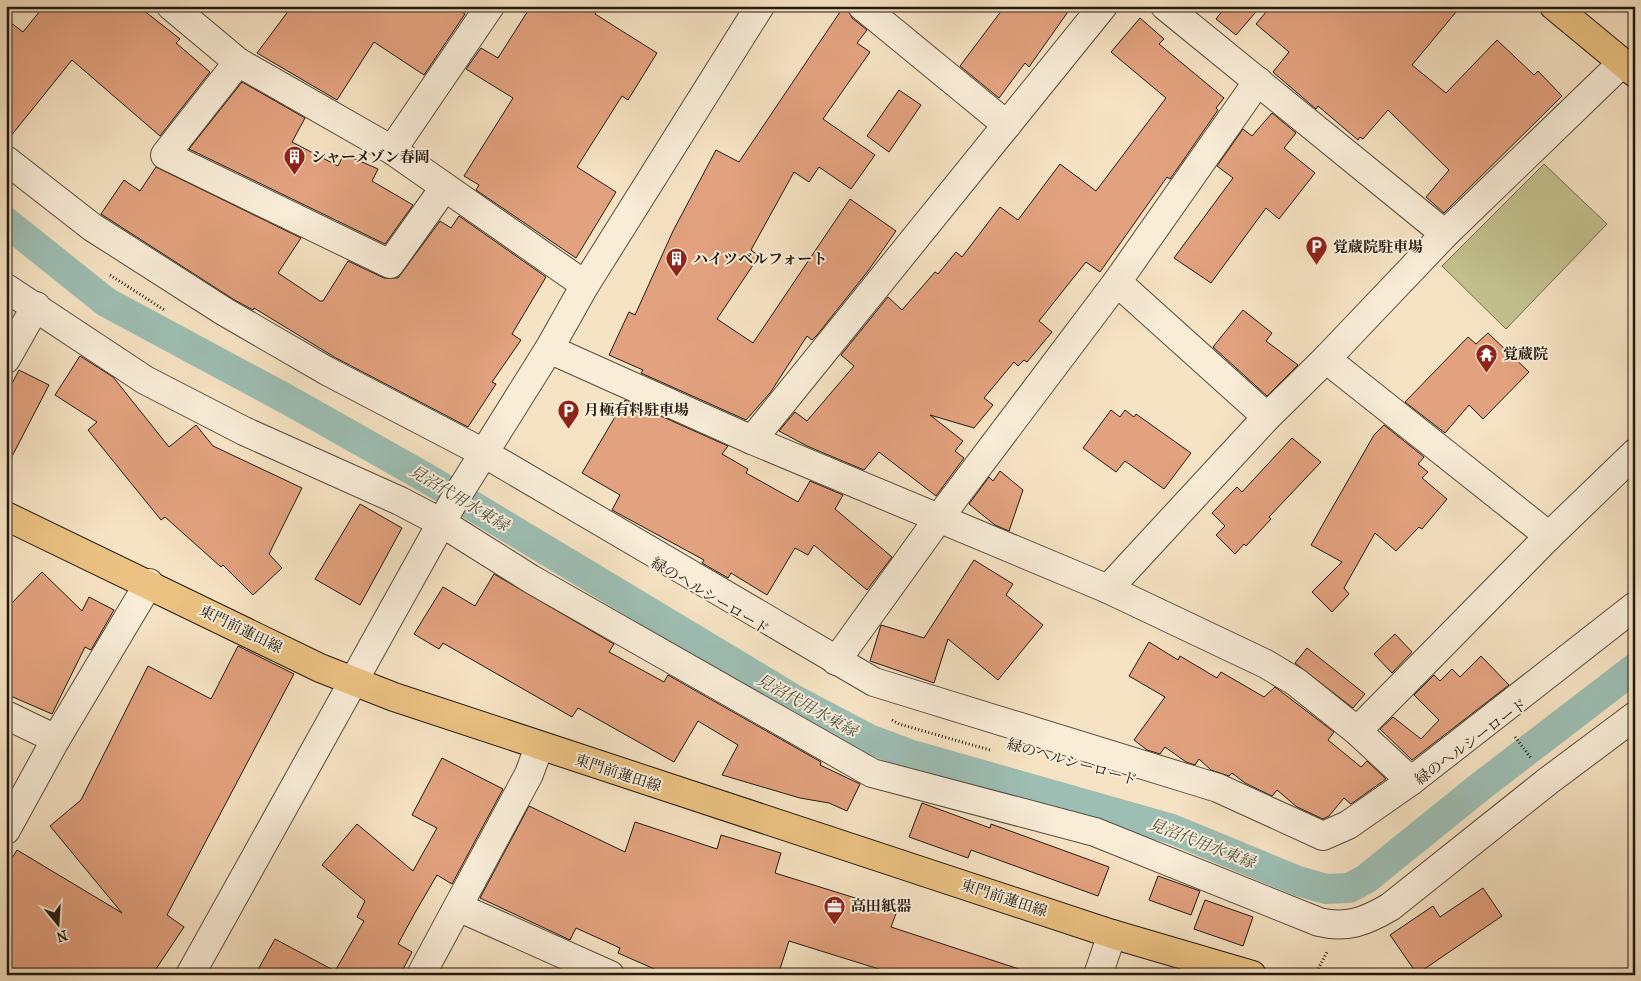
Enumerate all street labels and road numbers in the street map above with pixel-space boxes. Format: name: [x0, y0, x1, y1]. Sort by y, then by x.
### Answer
street label: 緑のヘルシーロード: [648, 554, 772, 638]
street label: 東門前蓮田線: [197, 601, 285, 657]
street label: 緑のヘルシーロード: [1411, 695, 1531, 789]
street label: 緑のヘルシーロード: [1005, 735, 1139, 789]
street label: 東門前蓮田線: [572, 751, 664, 795]
street label: 東門前蓮田線: [958, 876, 1050, 920]

